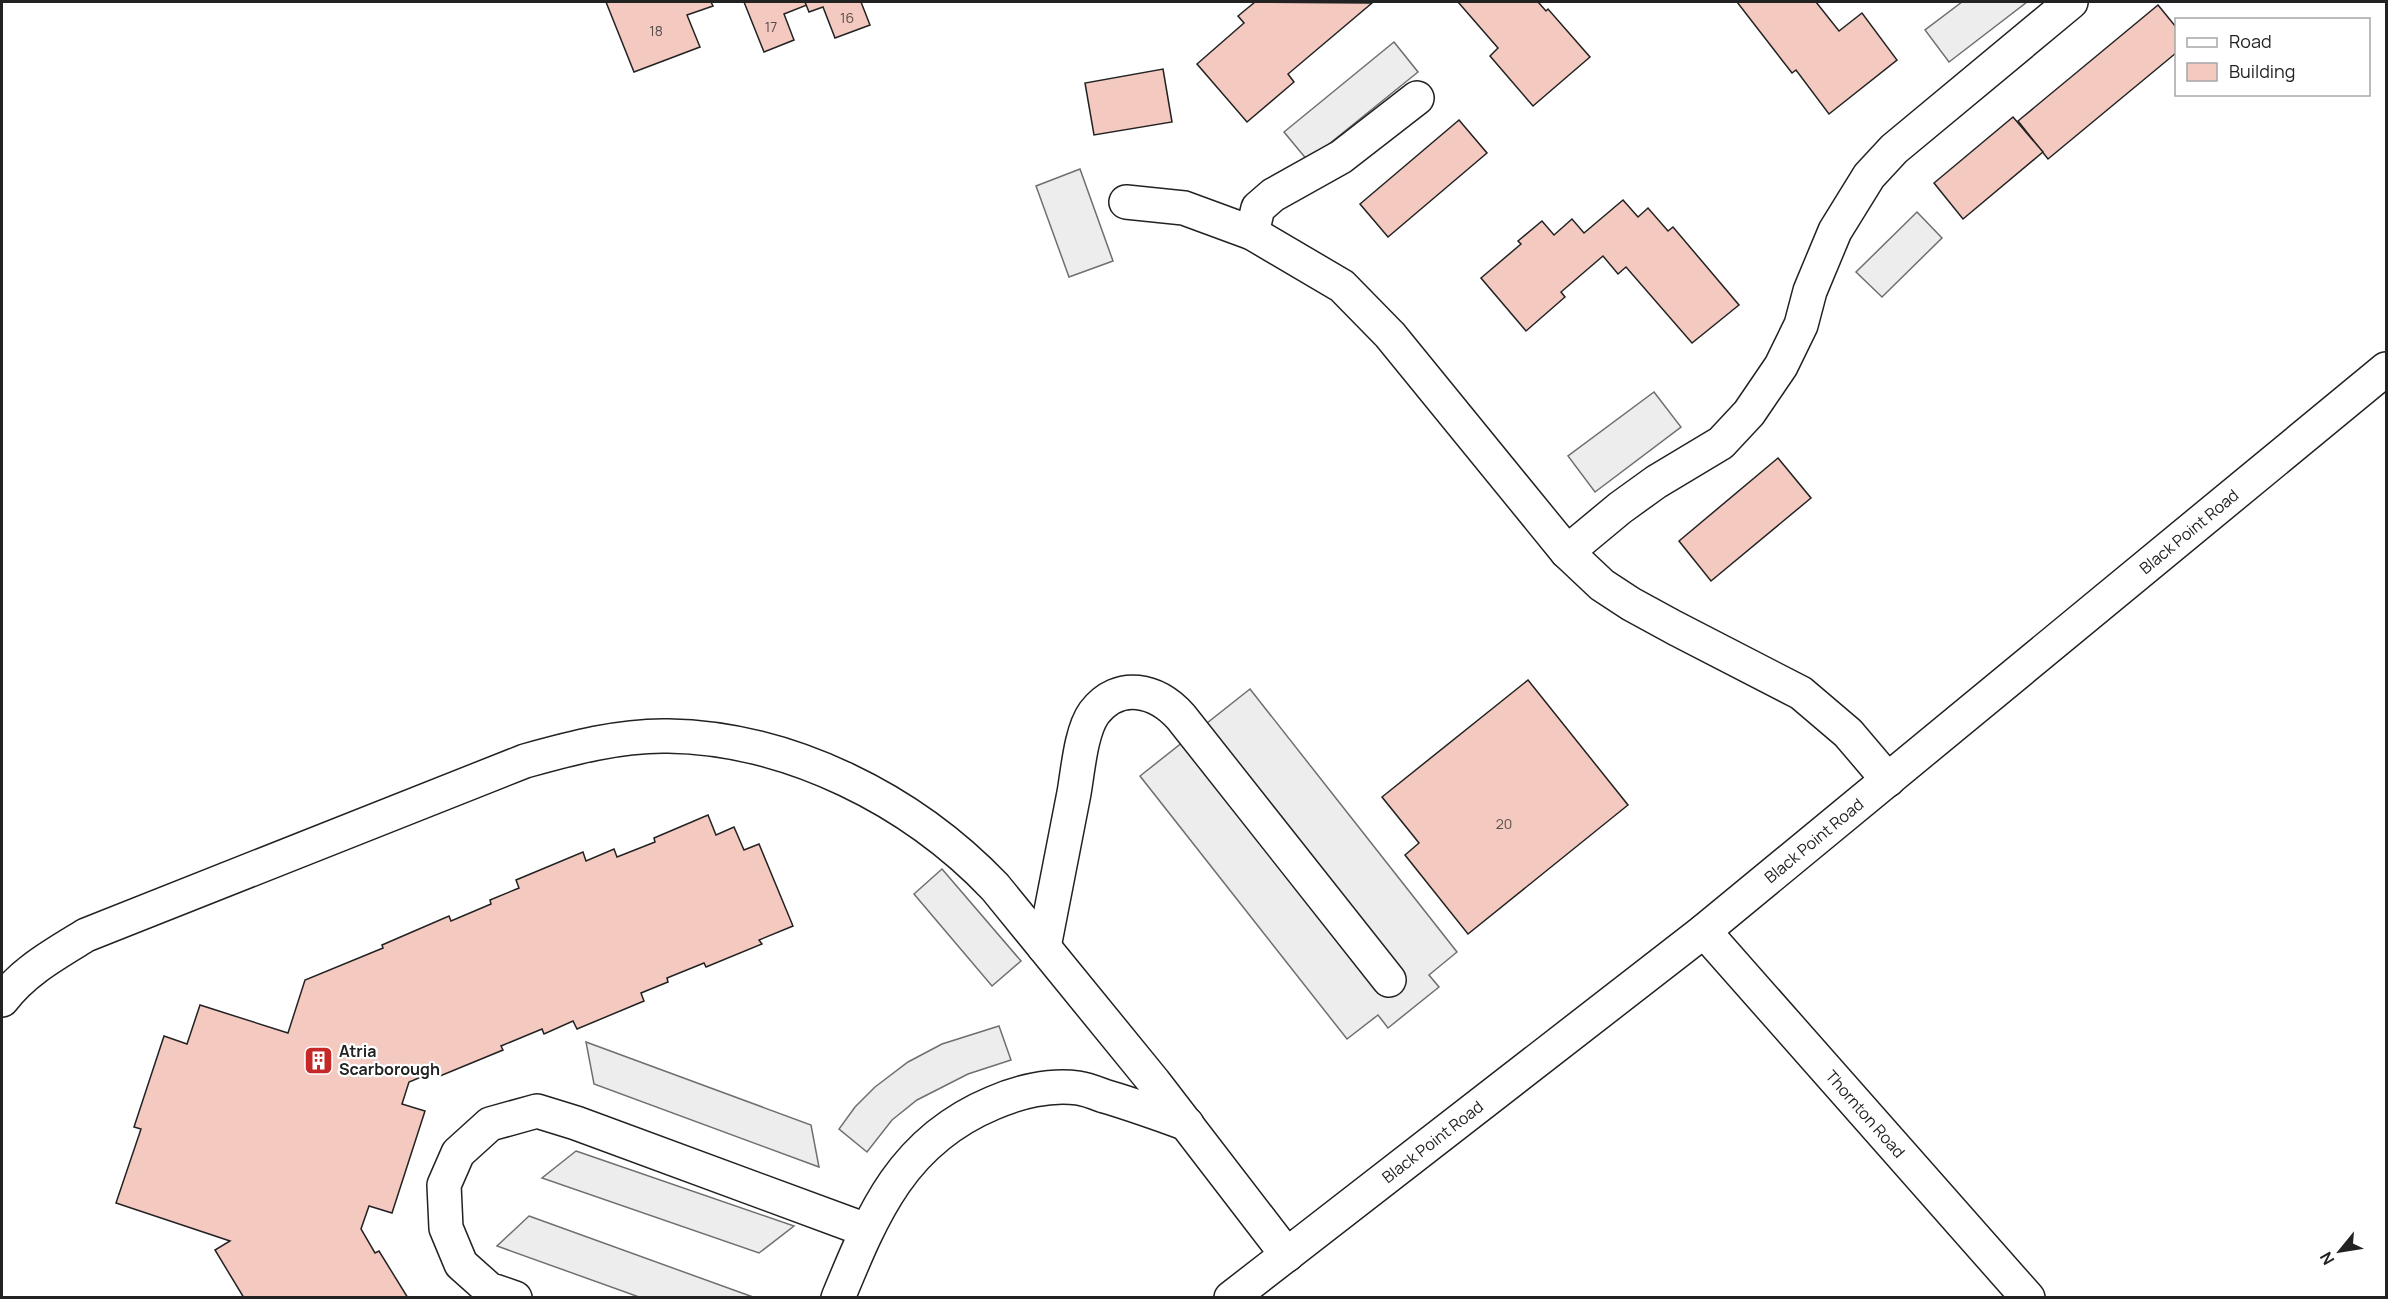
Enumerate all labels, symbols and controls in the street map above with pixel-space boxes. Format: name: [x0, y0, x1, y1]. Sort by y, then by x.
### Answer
house number: 16: [840, 8, 854, 27]
house number: 17: [765, 17, 777, 36]
legend: [2175, 18, 2370, 96]
house number: 18: [649, 21, 663, 40]
text: Road: [2229, 29, 2272, 53]
text: Building: [2229, 59, 2295, 83]
street label: Black Point Road: [2135, 484, 2243, 579]
street label: Black Point Road: [1760, 793, 1868, 888]
house number: 20: [1496, 814, 1512, 833]
place label: Atria Scarborough: [339, 1040, 440, 1080]
building icon: Atria Scarborough: [302, 1044, 334, 1076]
street label: Thornton Road: [1821, 1065, 1910, 1162]
street label: Black Point Road: [1377, 1095, 1488, 1188]
north arrow: [2310, 1221, 2370, 1281]
text: N: [2315, 1248, 2339, 1269]

